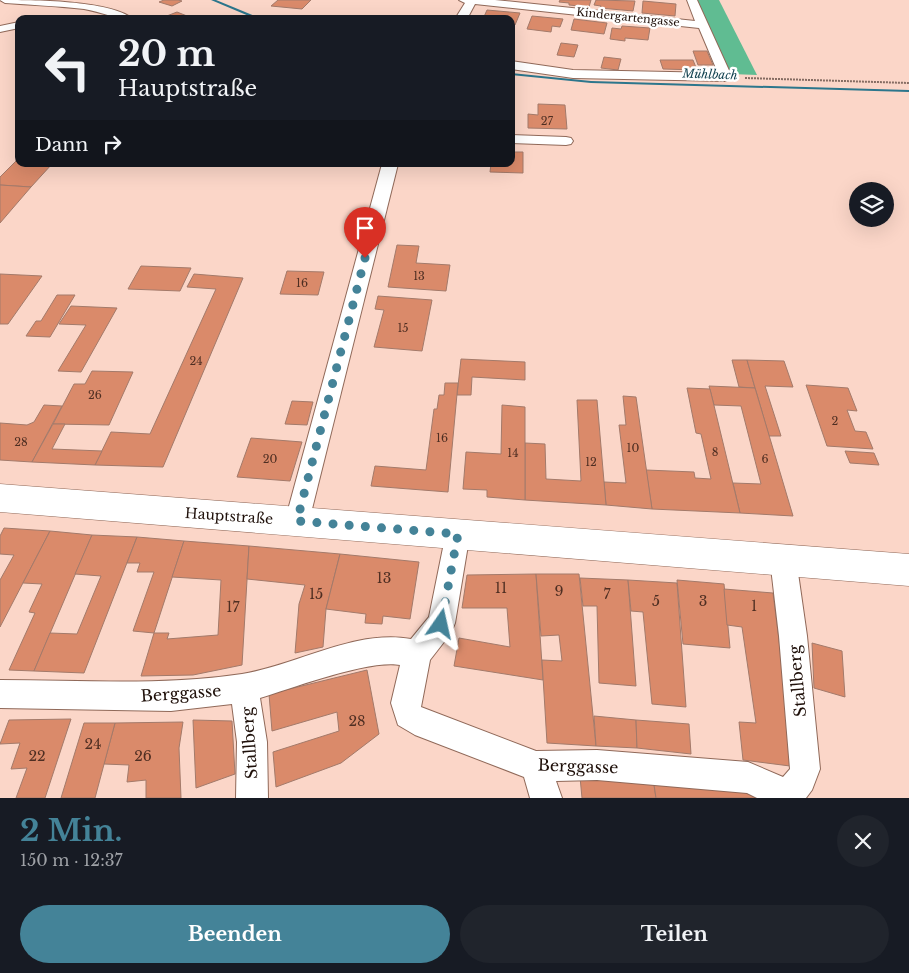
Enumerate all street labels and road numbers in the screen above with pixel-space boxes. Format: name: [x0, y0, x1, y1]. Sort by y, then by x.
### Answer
street label: Kindergartengasse: [576, 5, 680, 29]
street label: Hauptstraße: [184, 504, 274, 528]
street label: Stallberg: [784, 644, 810, 718]
street label: Berggasse: [140, 680, 222, 706]
street label: Stallberg: [236, 706, 262, 780]
street label: Berggasse: [537, 755, 619, 777]

